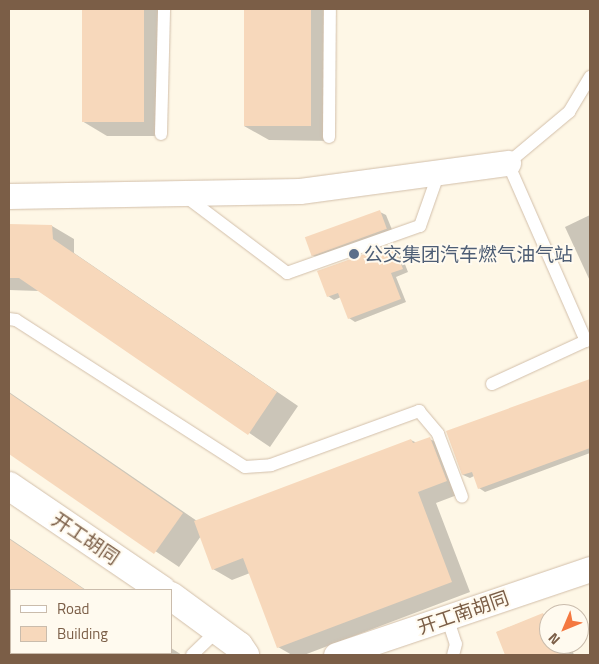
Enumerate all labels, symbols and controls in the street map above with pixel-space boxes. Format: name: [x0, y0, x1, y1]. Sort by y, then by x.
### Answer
place label: 公交集团汽车燃气油气站: [364, 243, 573, 265]
marker: 公交集团汽车燃气油气站: [348, 248, 360, 260]
street label: 开工胡同: [48, 507, 124, 569]
street label: 开工南胡同: [414, 586, 512, 638]
legend: [10, 589, 172, 654]
text: Road: [57, 597, 89, 620]
north arrow: [539, 604, 589, 654]
text: Building: [57, 622, 108, 645]
text: N: [543, 628, 565, 650]

